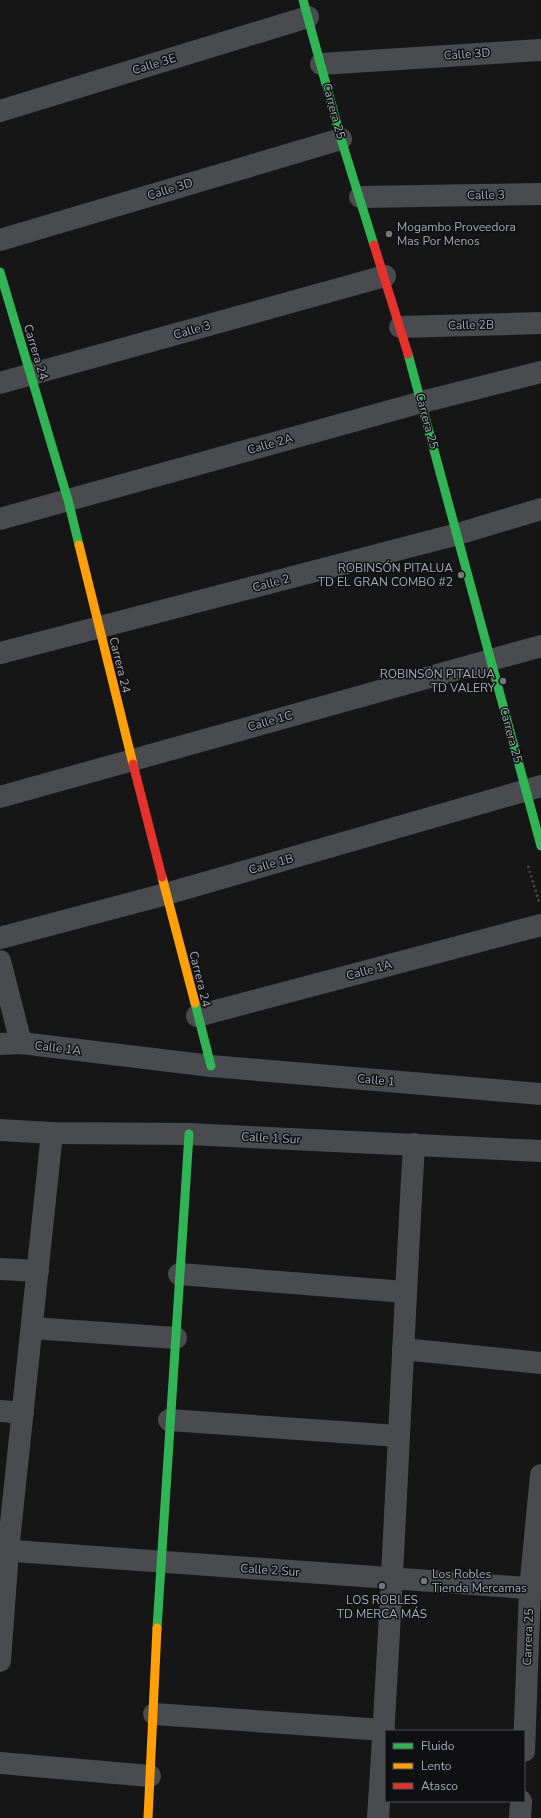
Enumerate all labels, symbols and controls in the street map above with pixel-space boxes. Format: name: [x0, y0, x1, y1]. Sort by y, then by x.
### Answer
street label: Calle 3D: [443, 44, 491, 64]
street label: Calle 3E: [130, 50, 178, 78]
street label: Carrera 25: [319, 81, 349, 141]
street label: Calle 3D: [145, 174, 195, 204]
street label: Calle 3: [467, 187, 505, 203]
place label: Mogambo Proveedora Mas Por Menos: [397, 219, 516, 249]
marker: Mogambo Proveedora Mas Por Menos: [384, 229, 394, 239]
street label: Calle 3: [172, 317, 212, 343]
street label: Calle 2B: [448, 317, 494, 333]
street label: Carrera 24: [20, 322, 52, 382]
street label: Carrera 25: [412, 391, 442, 451]
street label: Calle 2A: [245, 430, 295, 458]
place label: ROBINSÓN PITALUA TD EL GRAN COMBO #2: [318, 560, 453, 590]
street label: Calle 2: [251, 570, 291, 596]
marker: ROBINSÓN PITALUA TD EL GRAN COMBO #2: [456, 570, 466, 580]
street label: Carrera 24: [105, 635, 135, 695]
place label: ROBINSÓN PITALUA TD VALERY: [380, 666, 496, 696]
marker: ROBINSÓN PITALUA TD VALERY: [498, 676, 508, 686]
street label: Carrera 25: [496, 705, 526, 765]
street label: Calle 1C: [246, 707, 294, 735]
street label: Calle 1B: [247, 850, 295, 878]
street label: Carrera 24: [185, 949, 215, 1009]
street label: Calle 1A: [344, 956, 394, 984]
street label: Calle 1A: [34, 1037, 82, 1059]
street label: Calle 1: [356, 1070, 396, 1090]
street label: Calle 1 Sur: [241, 1128, 302, 1148]
street label: Calle 2 Sur: [240, 1560, 301, 1580]
place label: Los Robles Tienda Mercamas: [432, 1566, 527, 1596]
marker: Los Robles Tienda Mercamas: [419, 1576, 429, 1586]
marker: LOS ROBLES TD MERCA MÁS: [377, 1581, 387, 1591]
place label: LOS ROBLES TD MERCA MÁS: [337, 1592, 427, 1622]
street label: Carrera 25: [519, 1608, 537, 1666]
legend: [385, 1730, 525, 1802]
text: Fluido: [421, 1738, 455, 1754]
text: Lento: [421, 1758, 452, 1774]
text: Atasco: [421, 1778, 458, 1794]

